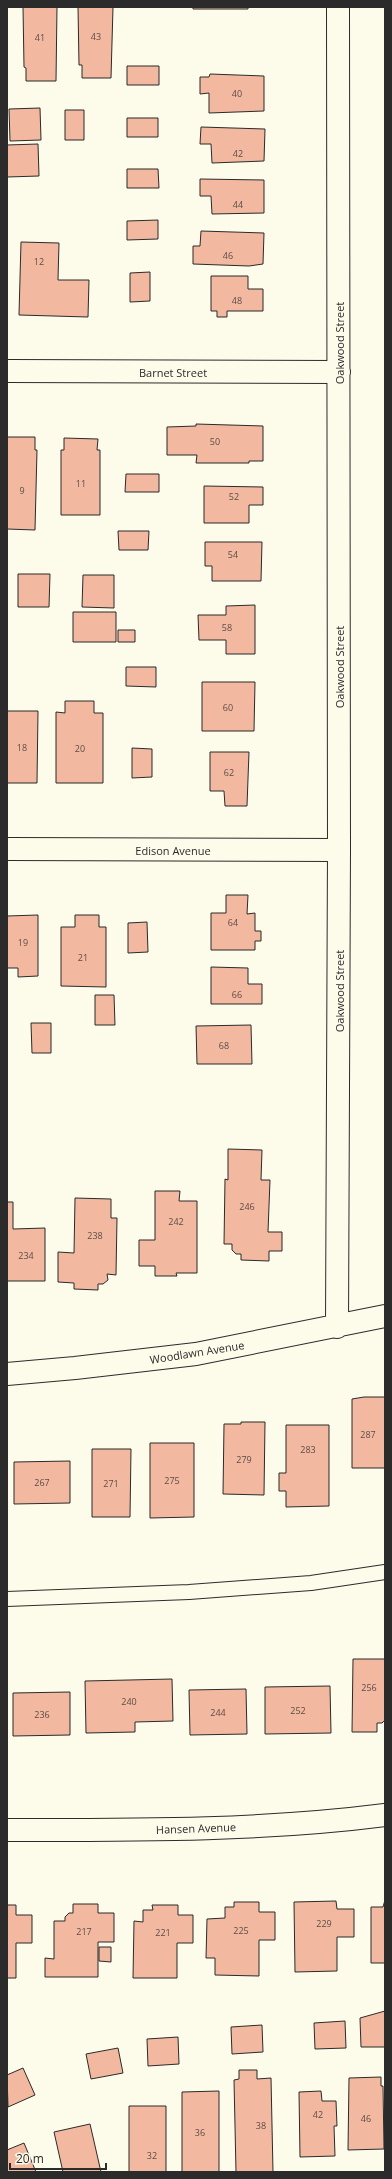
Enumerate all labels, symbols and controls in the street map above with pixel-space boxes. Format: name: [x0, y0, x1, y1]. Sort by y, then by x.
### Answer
house number: 43: [91, 30, 101, 43]
house number: 41: [35, 31, 45, 44]
house number: 40: [232, 87, 242, 100]
house number: 42: [233, 147, 243, 160]
house number: 44: [233, 198, 243, 211]
house number: 46: [223, 249, 233, 262]
house number: 12: [34, 255, 44, 268]
house number: 48: [232, 294, 242, 307]
street label: Oakwood Street: [332, 302, 347, 384]
street label: Barnet Street: [139, 365, 207, 380]
house number: 50: [210, 435, 220, 448]
house number: 11: [76, 477, 86, 490]
house number: 9: [19, 484, 25, 497]
house number: 52: [229, 490, 239, 503]
house number: 54: [228, 548, 238, 561]
house number: 58: [222, 621, 232, 634]
street label: Oakwood Street: [332, 626, 347, 708]
house number: 60: [223, 701, 233, 714]
house number: 18: [17, 741, 27, 754]
house number: 20: [75, 742, 85, 755]
house number: 62: [224, 766, 234, 779]
street label: Edison Avenue: [135, 843, 211, 858]
house number: 64: [228, 916, 238, 929]
house number: 19: [18, 936, 28, 949]
street label: Oakwood Street: [332, 950, 347, 1032]
house number: 21: [78, 951, 88, 964]
house number: 66: [232, 988, 242, 1001]
house number: 68: [219, 1039, 229, 1052]
house number: 246: [239, 1200, 255, 1213]
house number: 242: [168, 1215, 184, 1228]
house number: 238: [87, 1229, 103, 1242]
house number: 234: [18, 1249, 34, 1262]
street label: Woodlawn Avenue: [149, 1337, 245, 1367]
house number: 287: [360, 1428, 376, 1441]
house number: 283: [300, 1443, 316, 1456]
house number: 279: [236, 1453, 252, 1466]
house number: 275: [164, 1474, 180, 1487]
house number: 267: [34, 1476, 50, 1489]
house number: 271: [103, 1477, 119, 1490]
house number: 256: [361, 1681, 377, 1694]
house number: 240: [121, 1695, 137, 1708]
house number: 252: [290, 1704, 306, 1717]
house number: 244: [210, 1706, 226, 1719]
house number: 236: [34, 1708, 50, 1721]
street label: Hansen Avenue: [156, 1819, 236, 1837]
house number: 229: [316, 1917, 332, 1930]
house number: 225: [233, 1924, 249, 1937]
house number: 217: [76, 1925, 92, 1938]
house number: 221: [155, 1926, 171, 1939]
house number: 42: [313, 2108, 323, 2121]
house number: 46: [361, 2112, 371, 2125]
house number: 38: [256, 2119, 266, 2132]
house number: 36: [195, 2126, 205, 2139]
scale bar: [10, 2145, 106, 2171]
house number: 32: [147, 2149, 157, 2162]
text: 20 m: [16, 2150, 44, 2167]

